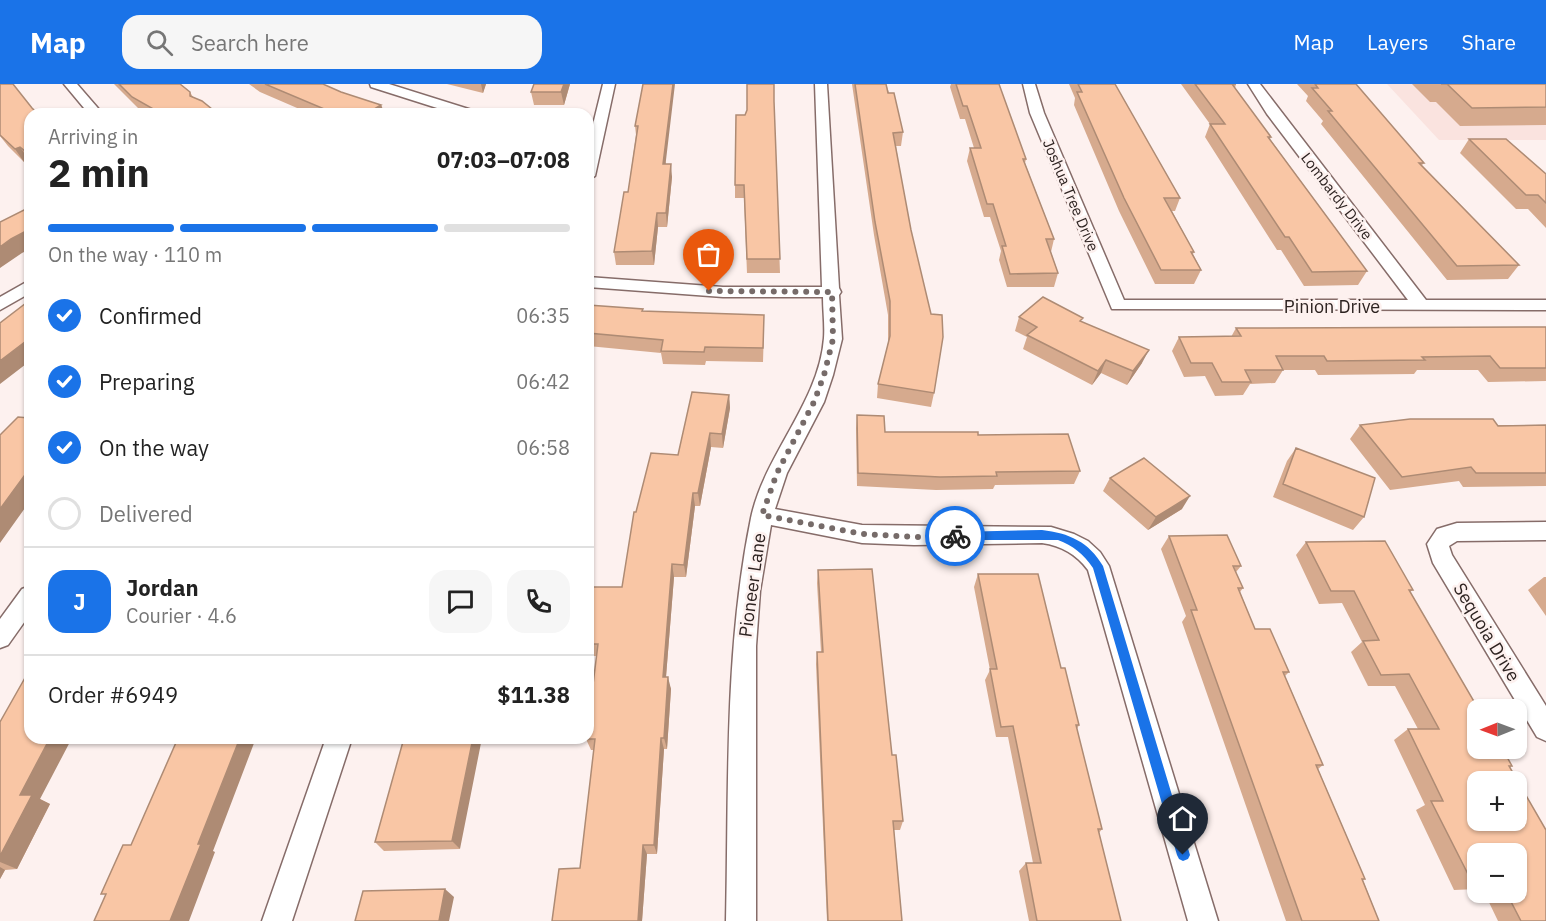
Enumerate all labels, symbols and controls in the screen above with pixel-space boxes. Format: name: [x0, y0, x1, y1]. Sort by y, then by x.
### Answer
search box: [122, 15, 542, 69]
text: Map: [30, 24, 86, 61]
icon: search: [143, 26, 176, 59]
text: Search here: [191, 28, 309, 57]
text: Map: [1294, 28, 1334, 56]
text: Layers: [1367, 28, 1429, 56]
text: Share: [1462, 28, 1516, 56]
text: Arriving in: [48, 123, 138, 150]
street label: Joshua Tree Drive: [1039, 136, 1103, 254]
text: 07:03–07:08: [437, 145, 570, 174]
text: 2 min: [48, 147, 150, 198]
street label: Lombardy Drive: [1297, 149, 1377, 243]
pin: [683, 229, 734, 291]
icon: bag: [692, 238, 725, 271]
text: On the way · 110 m: [48, 241, 222, 268]
street label: Pinion Drive: [1284, 295, 1380, 318]
icon: check: [48, 299, 81, 332]
text: Confirmed: [99, 301, 202, 330]
text: 06:35: [516, 302, 570, 329]
icon: check: [48, 365, 81, 398]
text: Preparing: [99, 367, 194, 396]
text: 06:42: [516, 368, 570, 395]
icon: check: [48, 431, 81, 464]
text: On the way: [99, 433, 209, 462]
text: 06:58: [516, 434, 570, 461]
text: Delivered: [99, 499, 193, 528]
courier: [925, 506, 985, 566]
icon: bike: [939, 520, 972, 553]
street label: Pioneer Lane: [733, 531, 771, 639]
button: chat: [429, 570, 492, 633]
button: phone: [507, 570, 570, 633]
text: Jordan: [126, 573, 199, 602]
street label: Sequoia Drive: [1448, 578, 1526, 686]
text: J: [73, 587, 86, 616]
text: Courier · 4.6: [126, 602, 237, 629]
text: Order #6949: [48, 680, 178, 709]
text: $11.38: [497, 680, 570, 709]
north arrow: [1467, 699, 1527, 759]
map controls: [1467, 699, 1527, 903]
button: +: [1467, 771, 1527, 831]
pin: [1157, 793, 1208, 855]
icon: home: [1166, 802, 1199, 835]
button: −: [1467, 843, 1527, 903]

